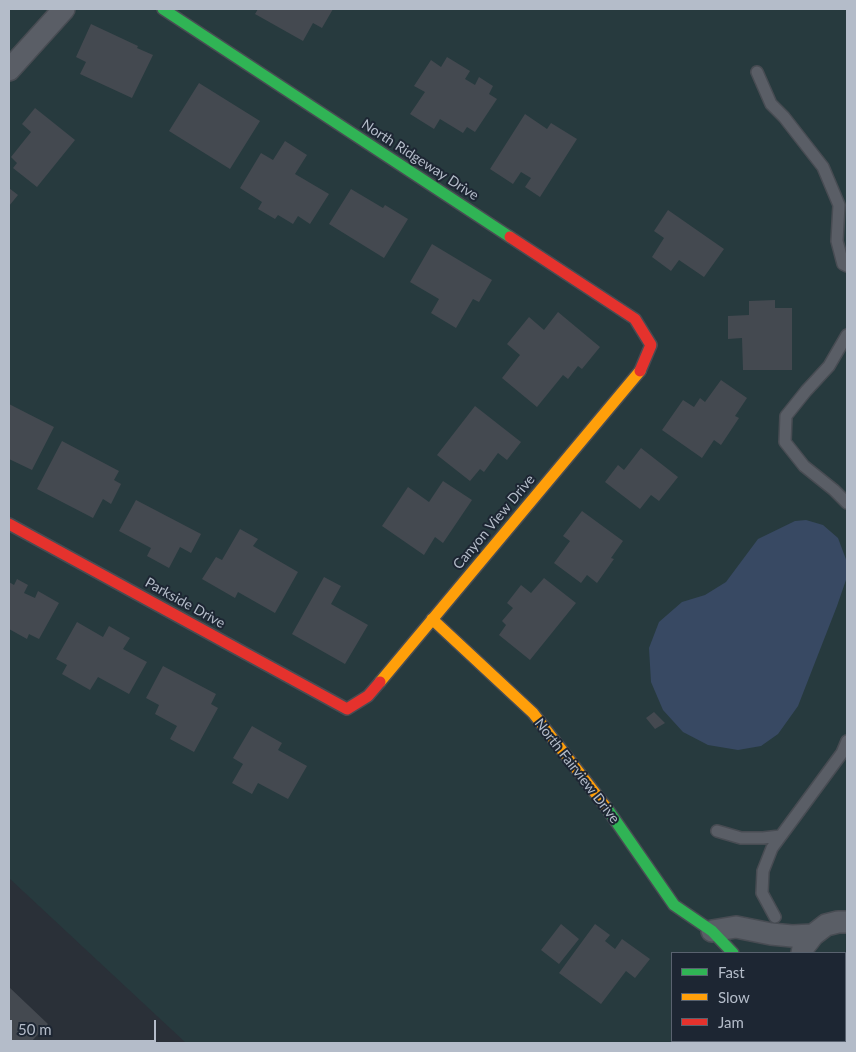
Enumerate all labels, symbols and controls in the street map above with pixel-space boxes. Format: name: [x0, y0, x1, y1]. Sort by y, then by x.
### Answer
street label: North Ridgeway Drive: [358, 116, 482, 204]
street label: Canyon View Drive: [450, 471, 538, 573]
street label: Parkside Drive: [142, 574, 228, 632]
street label: North Fairview Drive: [531, 715, 623, 827]
legend: [671, 952, 846, 1042]
text: Fast: [718, 963, 745, 981]
text: Slow: [718, 988, 750, 1006]
scale bar: [12, 1010, 159, 1042]
text: Jam: [718, 1013, 744, 1031]
text: 50 m: [18, 1020, 52, 1038]

